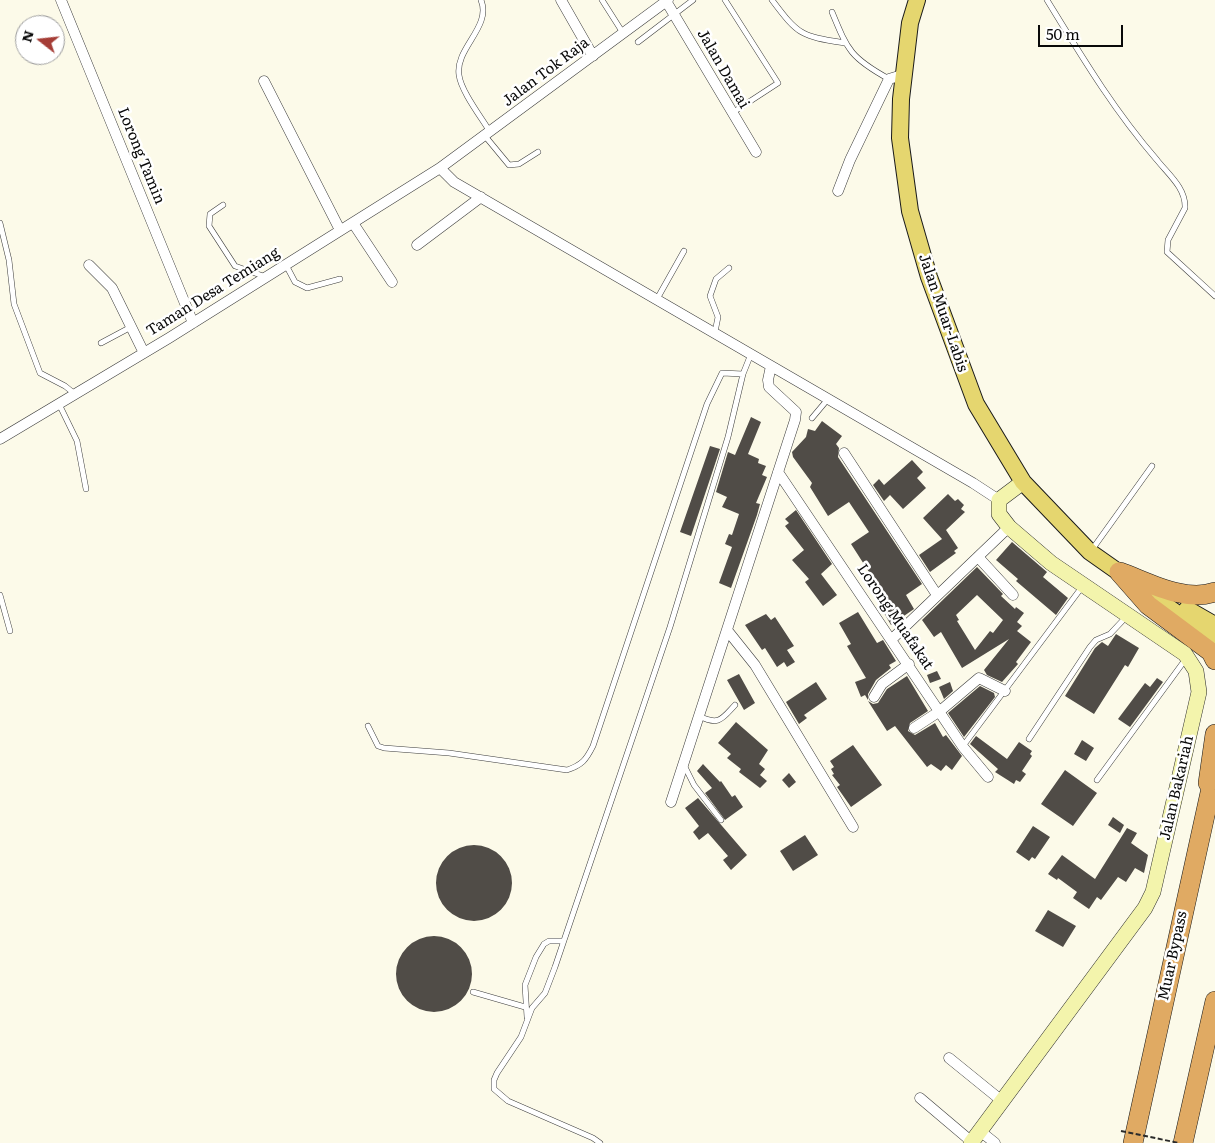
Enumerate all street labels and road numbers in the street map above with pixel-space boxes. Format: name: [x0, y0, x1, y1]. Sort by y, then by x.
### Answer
street label: Jalan Damai: [693, 26, 753, 112]
street label: Jalan Tok Raja: [499, 34, 593, 110]
street label: Lorong Tamin: [113, 105, 169, 207]
street label: Taman Desa Temiang: [143, 244, 283, 340]
street label: Jalan Muar-Labis: [914, 251, 972, 375]
street label: Lorong Muafakat: [853, 561, 937, 673]
street label: Jalan Bakariah: [1156, 734, 1198, 842]
street label: Muar Bypass: [1155, 910, 1191, 1002]

